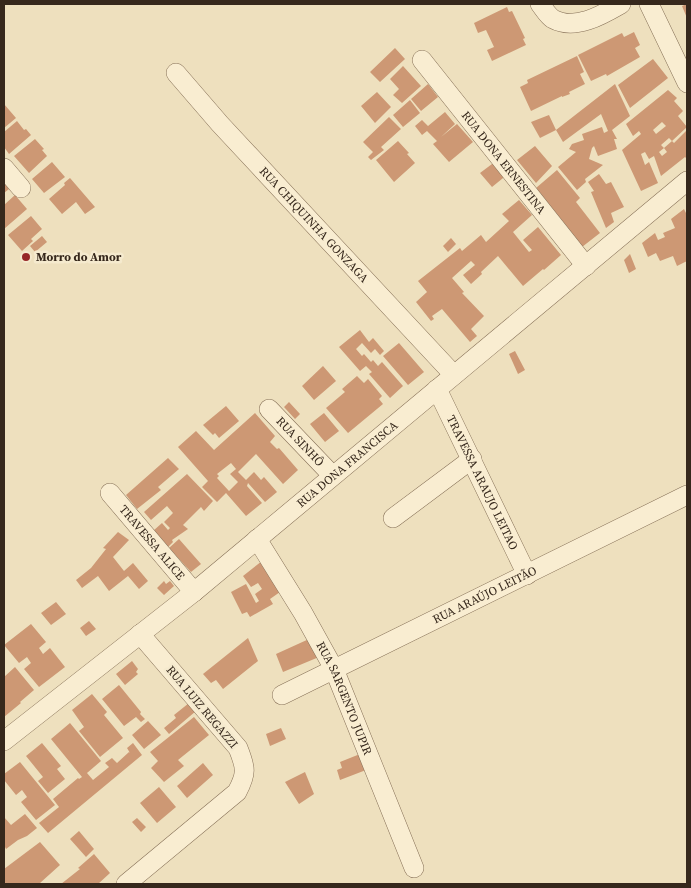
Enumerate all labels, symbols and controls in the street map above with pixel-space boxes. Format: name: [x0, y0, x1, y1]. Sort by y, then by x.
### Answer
street label: RUA DONA ERNESTINA: [458, 108, 549, 217]
street label: RUA CHIQUINHA GONZAGA: [256, 163, 372, 286]
place label: Morro do Amor: [36, 249, 122, 265]
marker: Morro do Amor: [20, 251, 32, 263]
street label: RUA SINHÔ: [273, 413, 328, 470]
street label: TRAVESSA ARAUJO LEITAO: [443, 413, 522, 553]
street label: RUA DONA FRANCISCA: [293, 417, 401, 511]
street label: TRAVESSA ALICE: [116, 502, 188, 583]
street label: RUA ARAÚJO LEITÃO: [430, 562, 539, 627]
street label: RUA SARGENTO JUPIR: [312, 639, 376, 757]
street label: RUA LUIZ REGAZZI: [163, 662, 241, 752]

